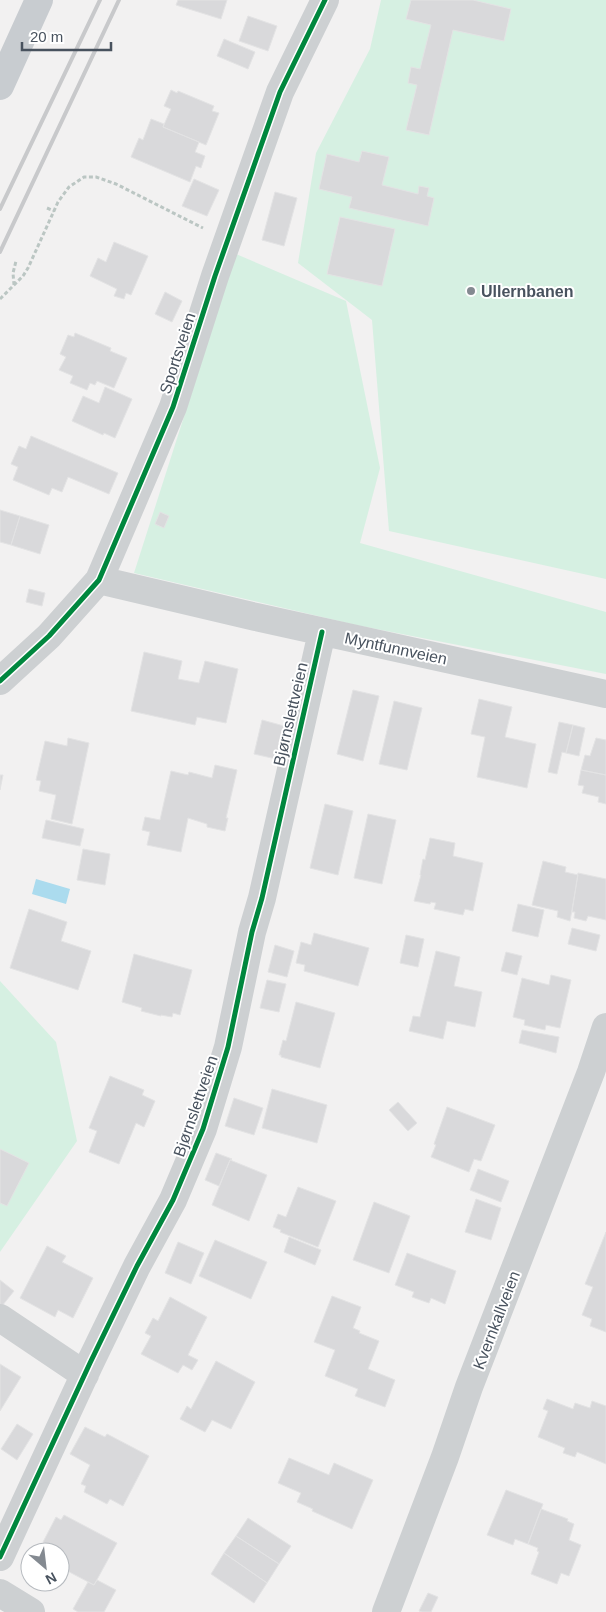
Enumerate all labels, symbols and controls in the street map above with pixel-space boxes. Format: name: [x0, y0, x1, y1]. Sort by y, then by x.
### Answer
scale bar: [22, 20, 111, 52]
text: 20 m: [30, 28, 63, 45]
place label: Ullernbanen: [481, 283, 573, 300]
marker: Ullernbanen: [465, 285, 477, 297]
street label: Sportsveien: [156, 310, 199, 396]
street label: Myntfunnveien: [343, 629, 449, 668]
street label: Bjørnslettveien: [270, 661, 311, 768]
street label: Bjørnslettveien: [170, 1053, 221, 1159]
street label: Kvernkallveien: [470, 1269, 523, 1372]
north arrow: [20, 1542, 70, 1592]
text: N: [43, 1569, 59, 1588]

